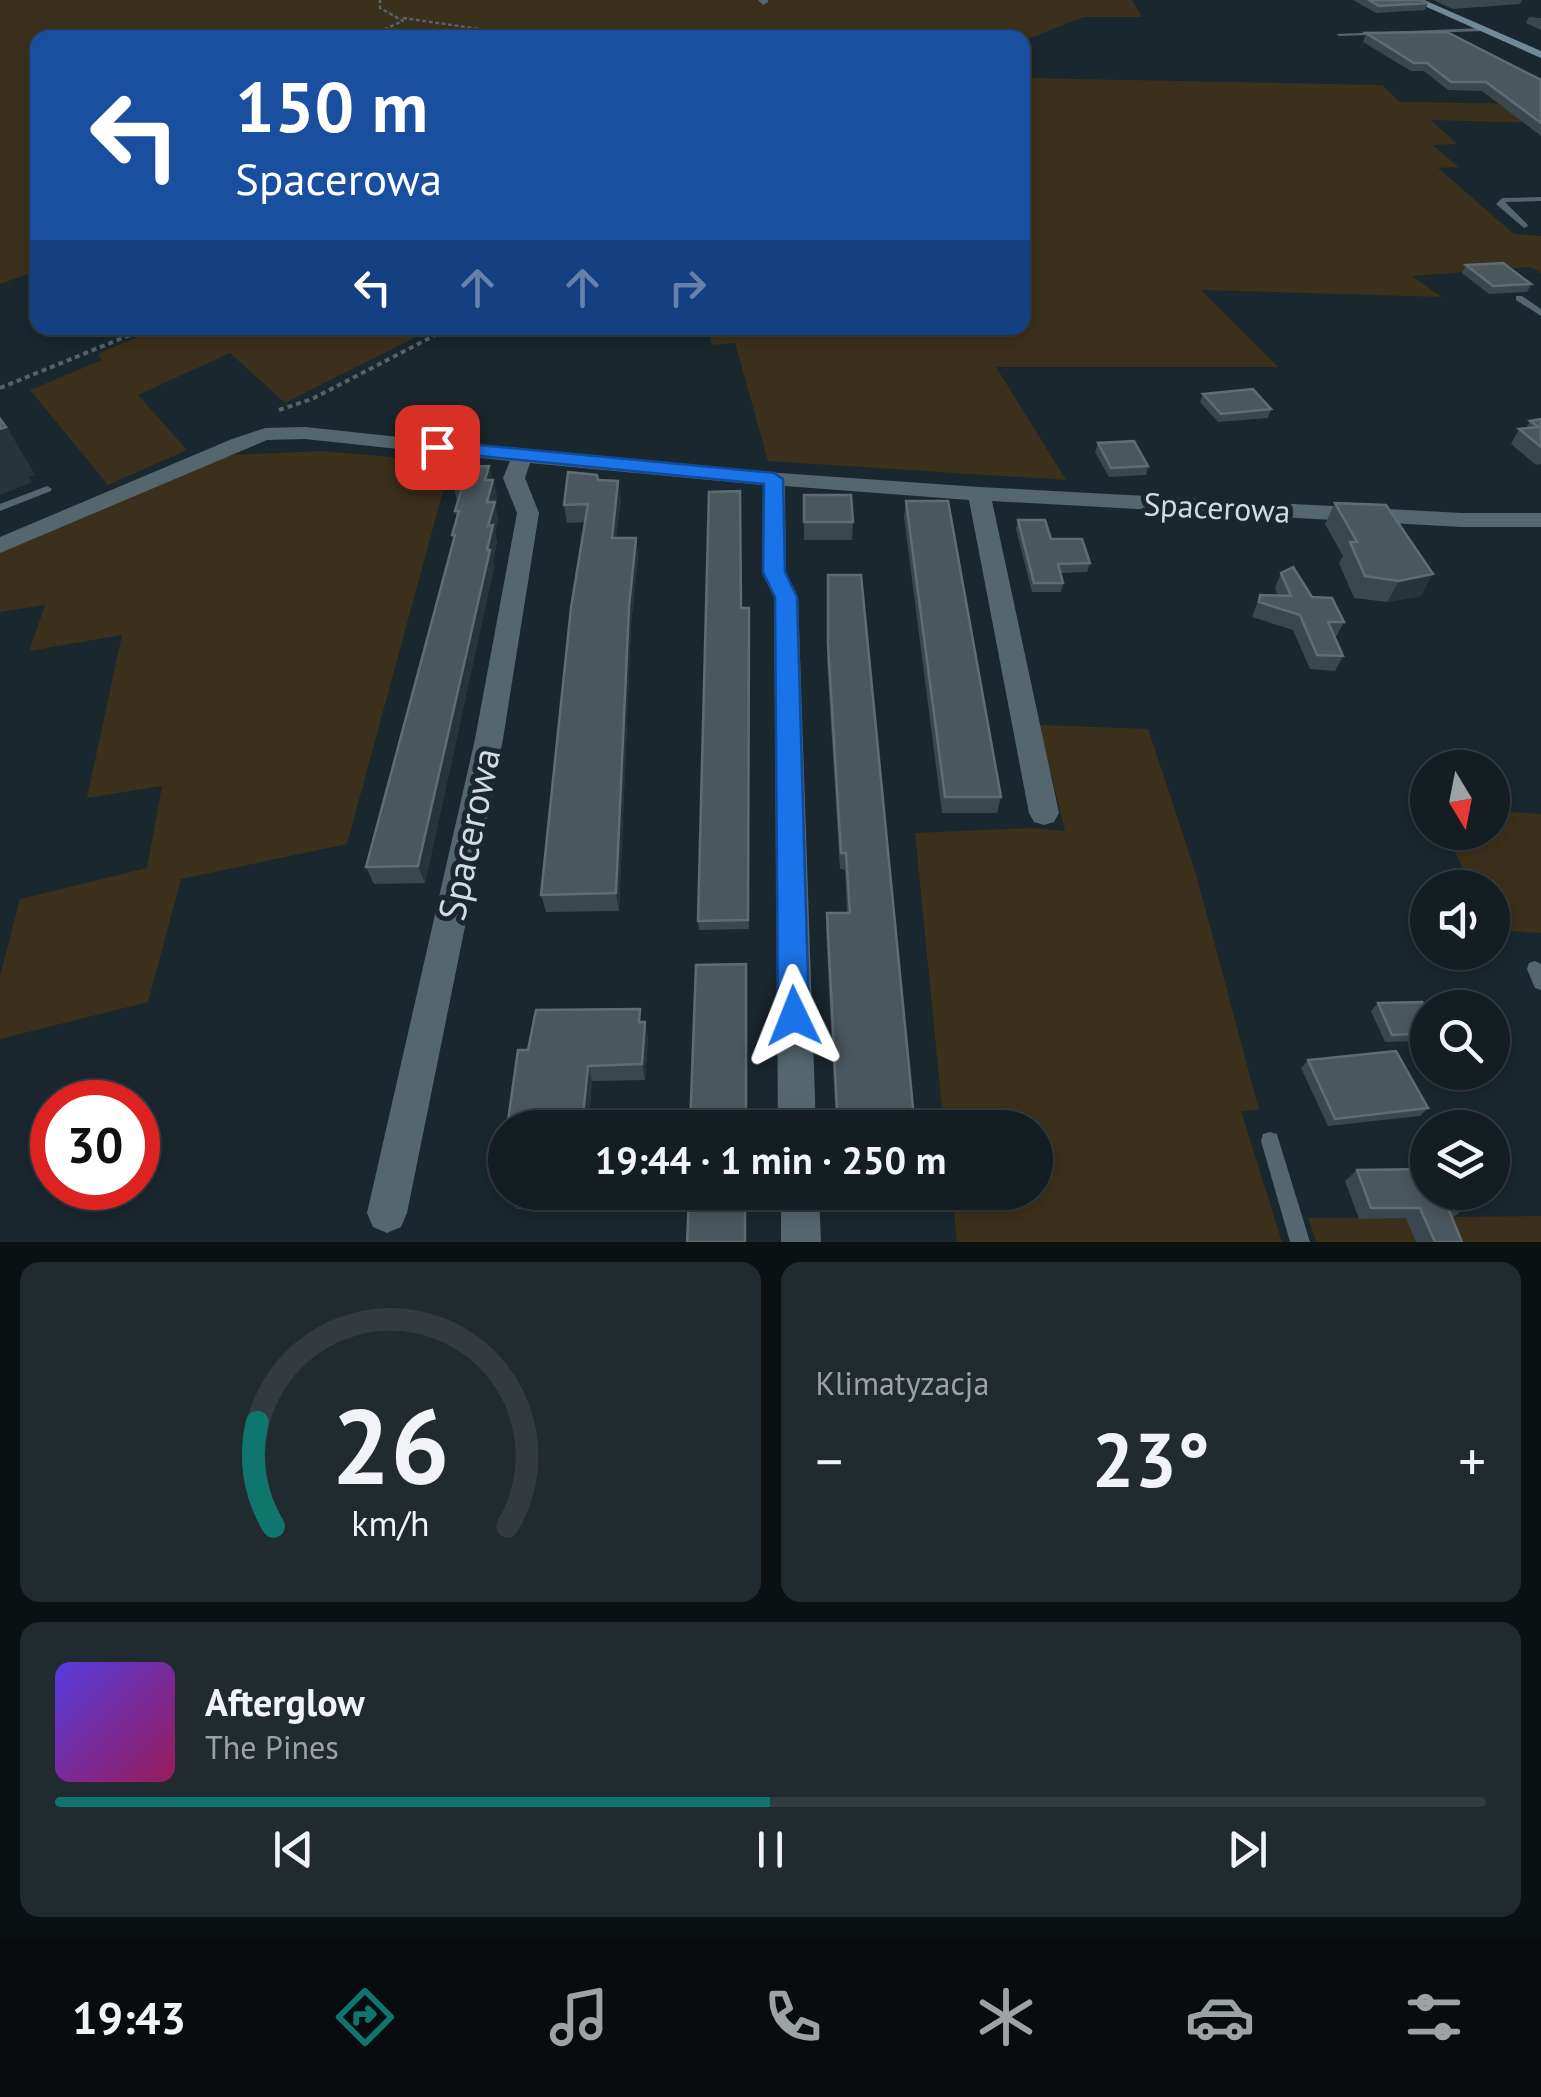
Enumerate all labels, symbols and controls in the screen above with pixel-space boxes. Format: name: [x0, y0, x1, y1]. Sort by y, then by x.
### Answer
text: 150 m: [235, 61, 428, 151]
icon: left: [70, 70, 200, 200]
text: Spacerowa: [235, 149, 442, 207]
icon: left: [345, 260, 400, 315]
icon: ahead: [450, 260, 505, 315]
icon: ahead: [555, 260, 610, 315]
icon: right: [660, 260, 715, 315]
pin: [395, 405, 480, 490]
icon: arrive: [410, 420, 465, 475]
street label: Spacerowa: [1142, 482, 1292, 532]
street label: Spacerowa: [426, 743, 510, 925]
north arrow: [1410, 750, 1510, 850]
map controls: [1410, 750, 1510, 1210]
button: sound: [1410, 870, 1510, 970]
position arrow: [742, 964, 846, 1068]
button: search: [1410, 990, 1510, 1090]
speed limit sign: 30: [30, 1080, 160, 1210]
button: layers: [1410, 1110, 1510, 1210]
text: 19:44 · 1 min · 250 m: [595, 1135, 946, 1184]
text: Klimatyzacja: [816, 1362, 989, 1404]
text: 26: [331, 1378, 449, 1513]
text: 23°: [1092, 1411, 1210, 1508]
text: −: [816, 1425, 843, 1496]
text: +: [1458, 1425, 1486, 1496]
text: km/h: [351, 1500, 429, 1546]
text: Afterglow: [205, 1677, 365, 1726]
text: The Pines: [205, 1726, 339, 1768]
icon: previous: [266, 1822, 321, 1877]
icon: pause: [743, 1822, 798, 1877]
icon: next: [1220, 1822, 1275, 1877]
icon: directions: [330, 1982, 400, 2052]
icon: music: [544, 1982, 614, 2052]
icon: phone: [758, 1982, 828, 2052]
icon: climate: [971, 1982, 1041, 2052]
icon: car: [1185, 1982, 1255, 2052]
icon: filters: [1399, 1982, 1469, 2052]
text: 19:43: [72, 1988, 186, 2046]

